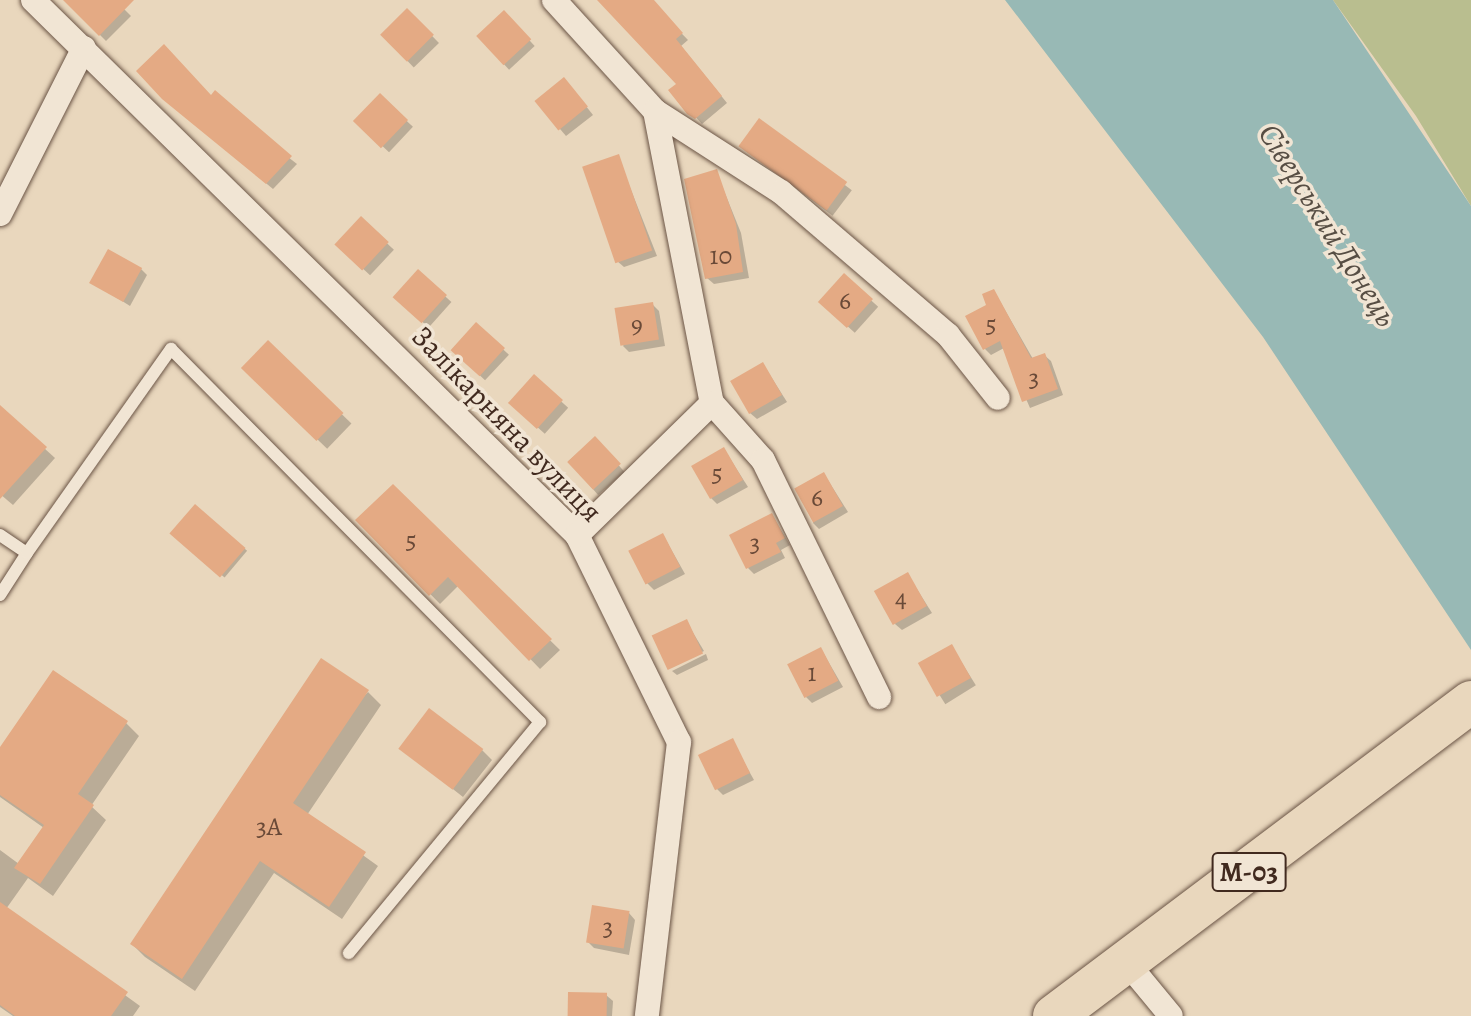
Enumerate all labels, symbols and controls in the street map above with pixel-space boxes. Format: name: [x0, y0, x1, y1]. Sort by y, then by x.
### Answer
water label: Сіверський Донець: [1250, 116, 1406, 334]
house number: 10: [710, 240, 732, 272]
house number: 6: [839, 285, 851, 317]
house number: 5: [985, 308, 997, 340]
house number: 9: [631, 309, 643, 341]
street label: Залікарняна вулиця: [404, 319, 610, 529]
house number: 3: [1029, 362, 1039, 394]
house number: 5: [711, 457, 723, 489]
house number: 6: [811, 482, 823, 514]
house number: 5: [405, 524, 417, 556]
house number: 3: [750, 527, 760, 559]
house number: 4: [895, 583, 907, 615]
house number: 1: [808, 657, 816, 689]
house number: 3А: [256, 811, 282, 843]
road number: М-03: [1211, 848, 1287, 896]
house number: 3: [603, 911, 613, 943]

